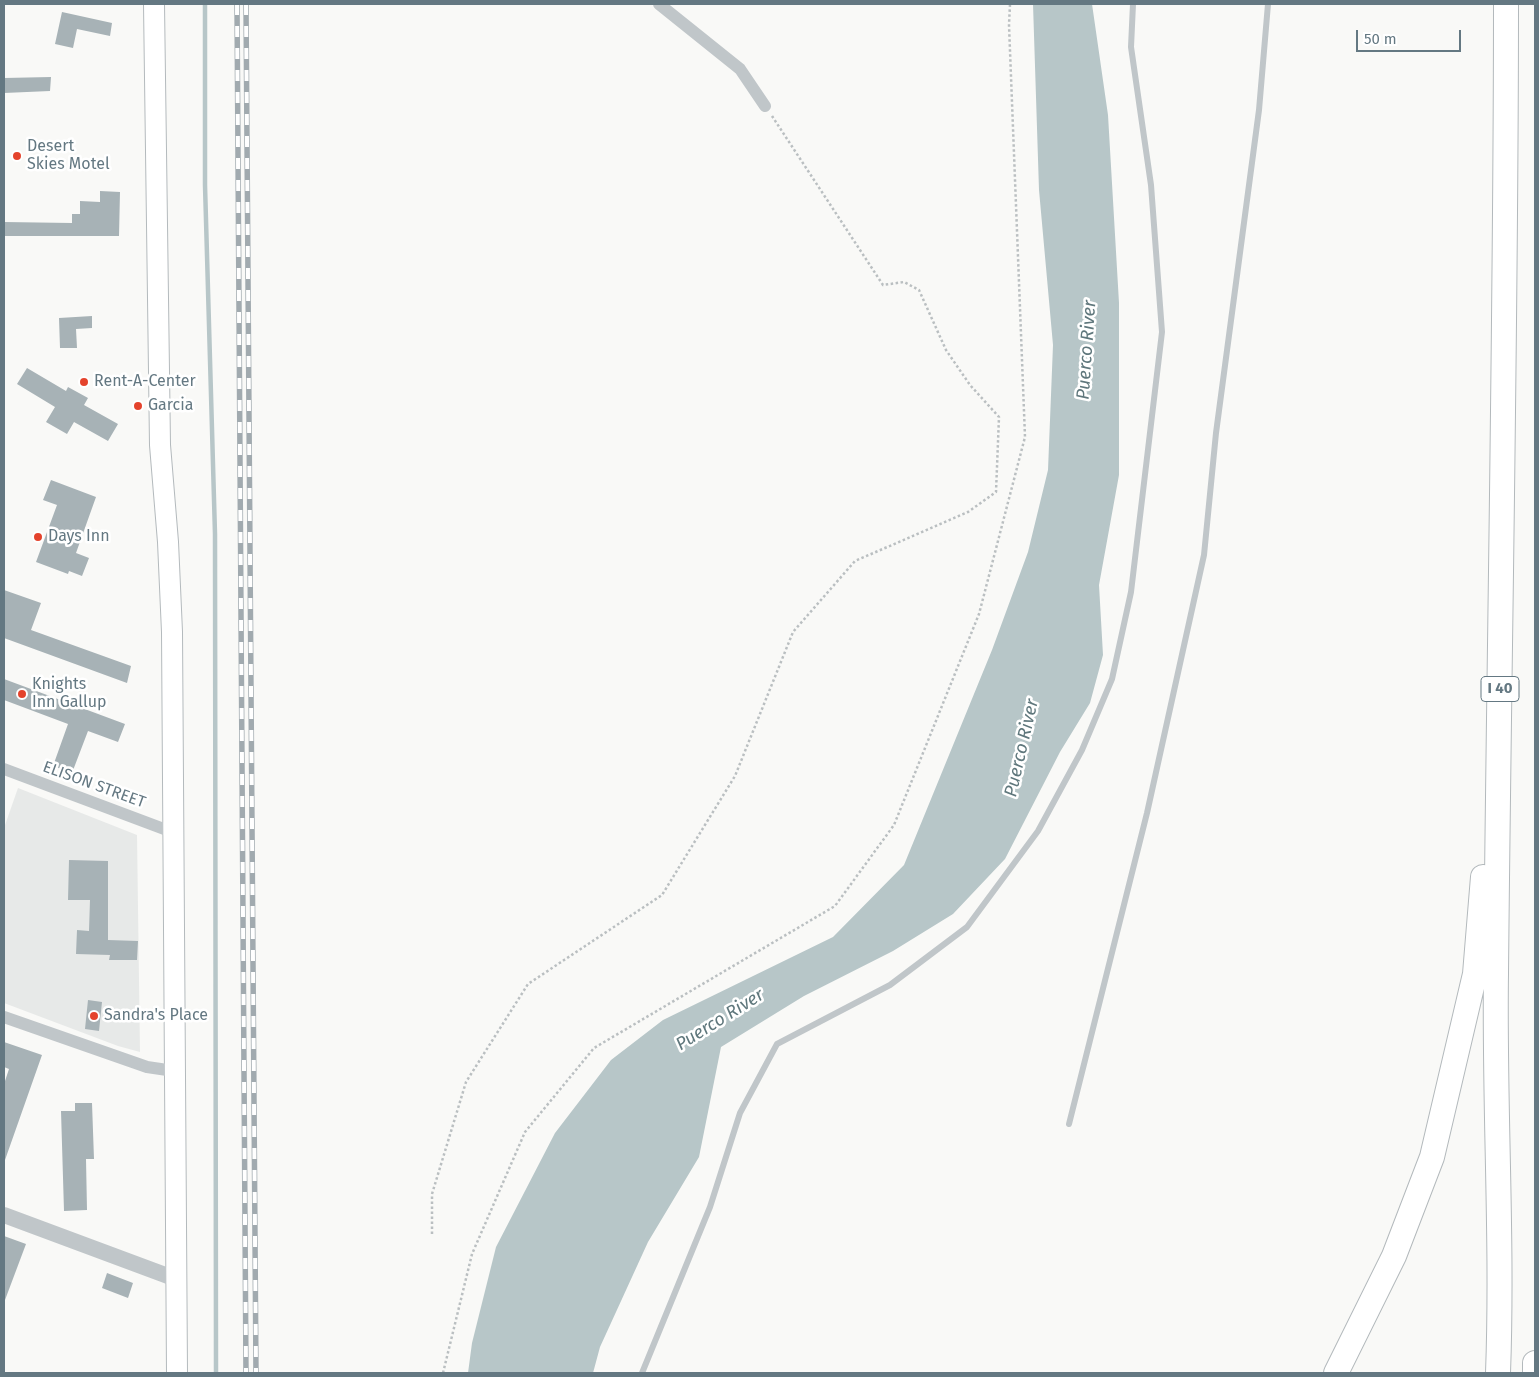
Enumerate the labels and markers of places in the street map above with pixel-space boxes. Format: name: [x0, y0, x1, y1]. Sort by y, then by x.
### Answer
place label: Desert Skies Motel: [27, 137, 110, 175]
marker: Desert Skies Motel: [11, 150, 23, 162]
place label: Rent-A-Center: [94, 372, 196, 392]
marker: Rent-A-Center: [78, 376, 90, 388]
place label: Garcia: [148, 396, 193, 416]
marker: Garcia: [132, 400, 144, 412]
place label: Days Inn: [48, 527, 110, 547]
marker: Days Inn: [32, 531, 44, 543]
place label: Knights Inn Gallup: [32, 675, 107, 713]
marker: Knights Inn Gallup: [16, 688, 28, 700]
place label: Sandra's Place: [104, 1006, 208, 1026]
marker: Sandra's Place: [88, 1010, 100, 1022]

